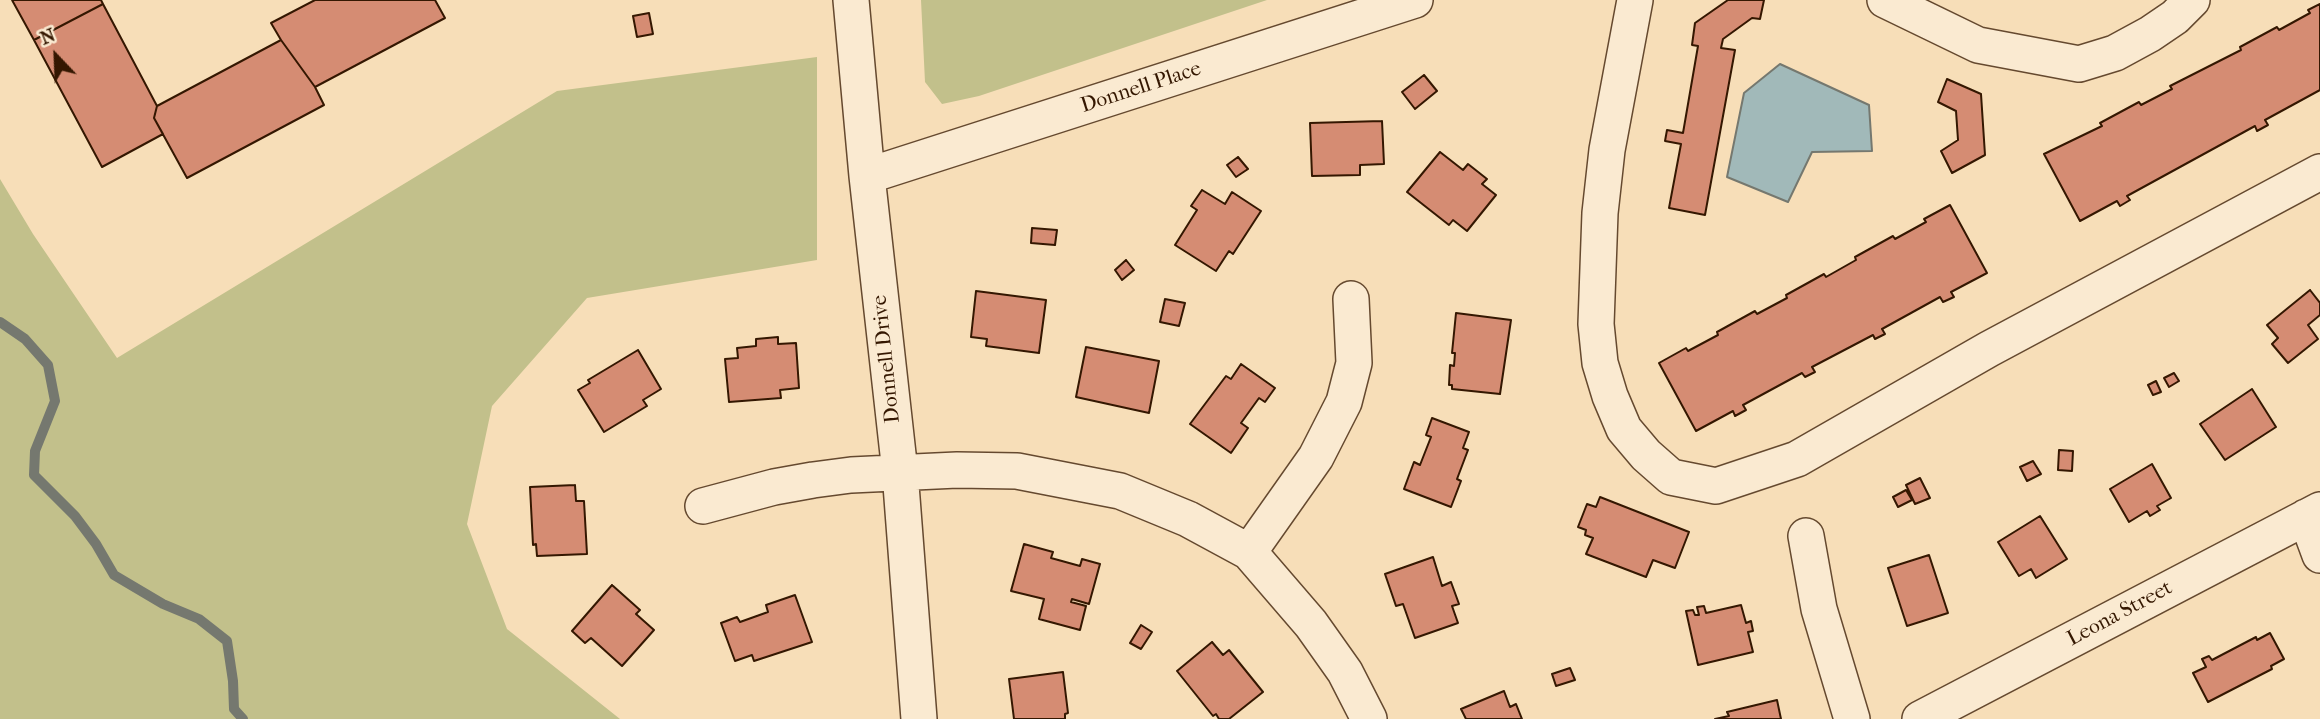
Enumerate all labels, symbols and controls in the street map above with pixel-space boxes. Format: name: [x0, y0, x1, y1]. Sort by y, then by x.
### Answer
north arrow: [21, 21, 91, 91]
text: N: [37, 24, 59, 50]
street label: Donnell Place: [1078, 57, 1204, 119]
street label: Donnell Drive: [868, 294, 906, 424]
street label: Leona Street: [2063, 576, 2177, 652]

